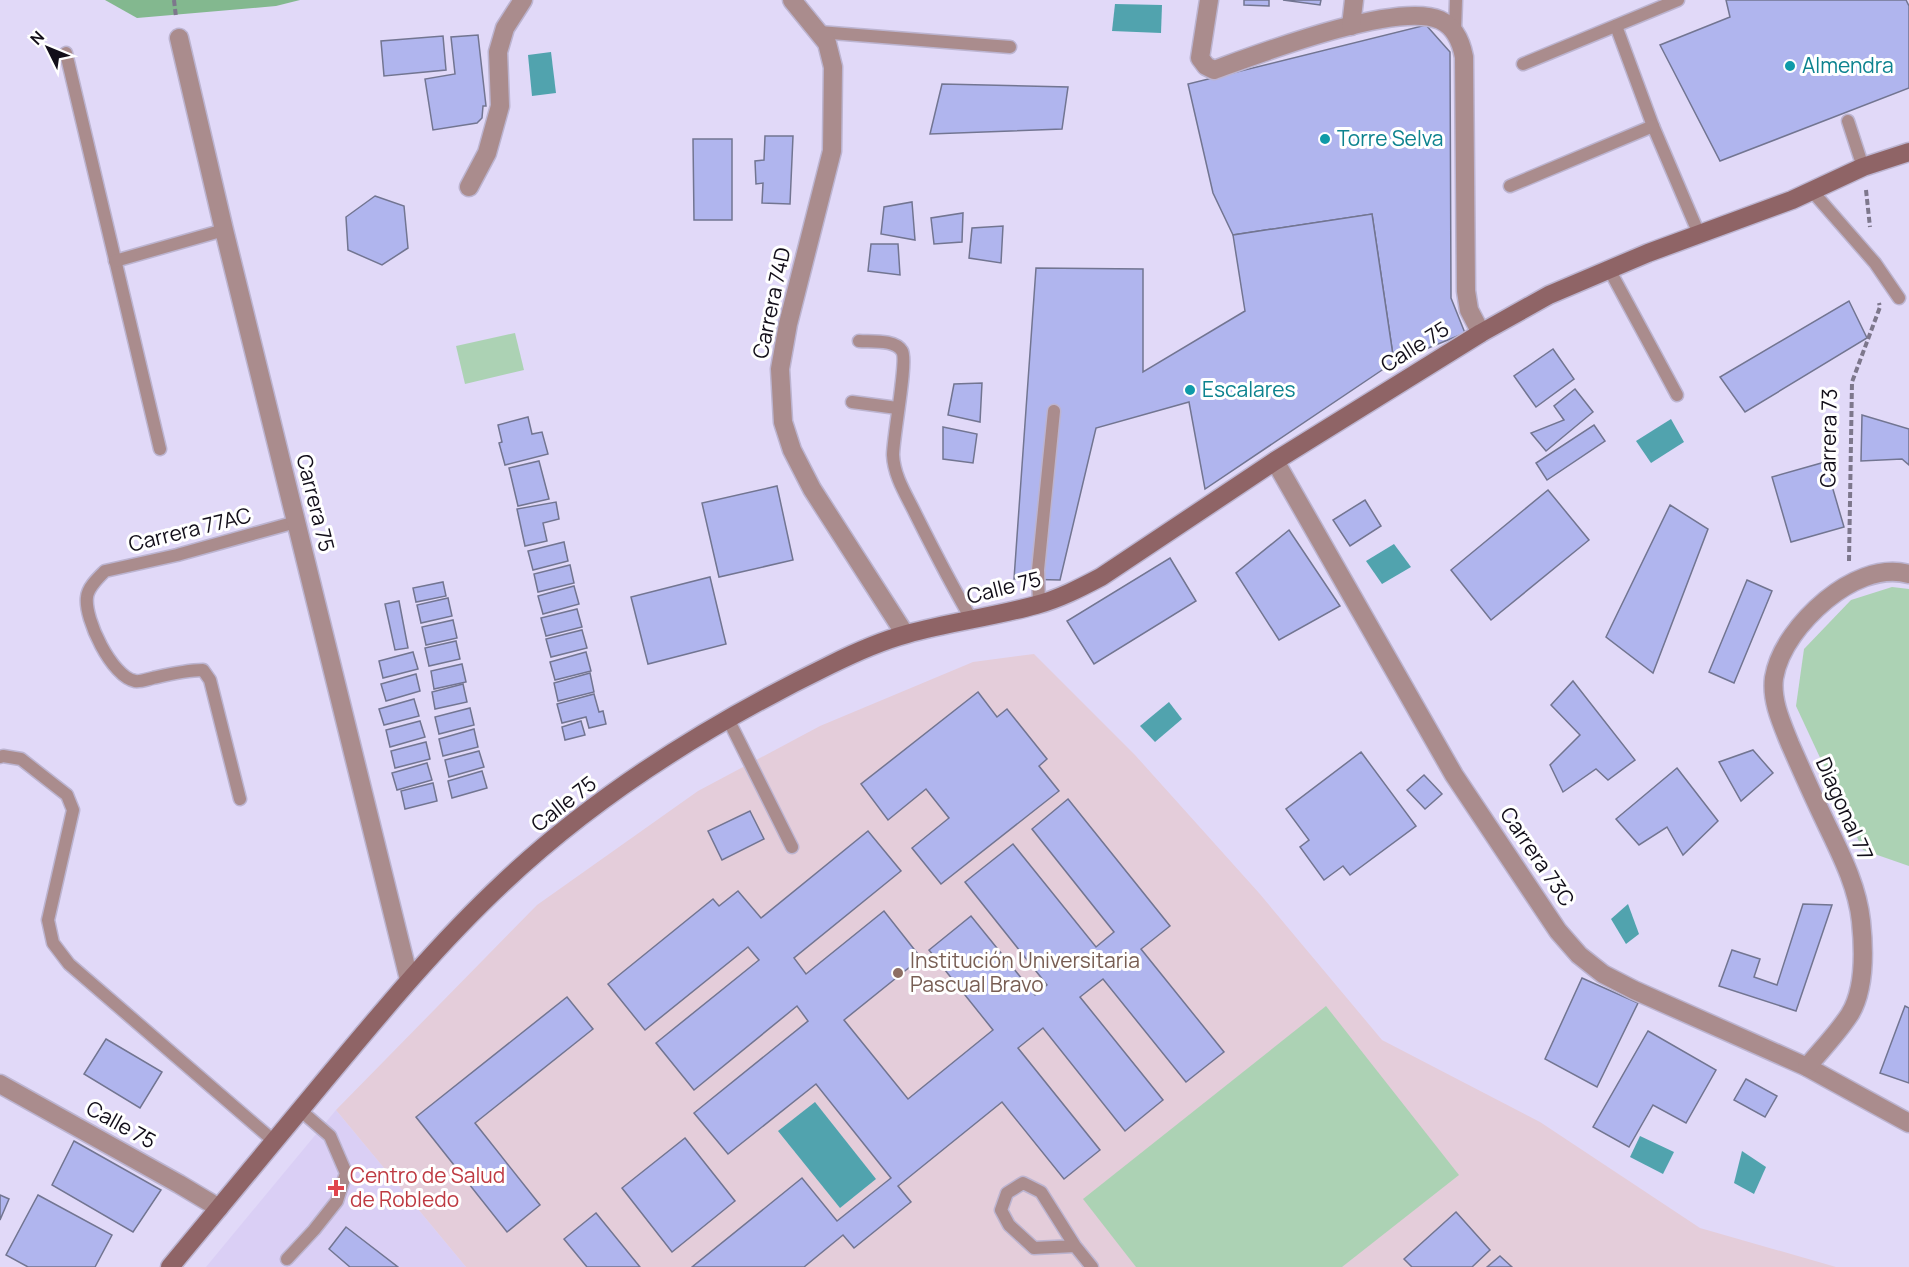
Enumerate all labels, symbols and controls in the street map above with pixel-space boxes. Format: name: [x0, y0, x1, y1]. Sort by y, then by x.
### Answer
north arrow: [18, 18, 78, 78]
text: N: [25, 26, 49, 49]
place label: Almendra: [1802, 51, 1894, 79]
marker: Almendra: [1783, 59, 1797, 73]
place label: Torre Selva: [1337, 124, 1444, 152]
marker: Torre Selva: [1318, 132, 1332, 146]
street label: Carrera 74D: [746, 245, 796, 361]
street label: Calle 75: [1375, 314, 1454, 378]
place label: Escalares: [1202, 375, 1295, 403]
marker: Escalares: [1183, 383, 1197, 397]
street label: Carrera 73: [1813, 388, 1843, 488]
street label: Carrera 75: [290, 451, 342, 554]
street label: Carrera 77AC: [125, 500, 254, 558]
street label: Calle 75: [964, 564, 1044, 610]
street label: Diagonal 77: [1810, 752, 1880, 865]
street label: Calle 75: [525, 769, 602, 838]
street label: Carrera 73C: [1494, 801, 1581, 912]
place label: Institución Universitaria Pascual Bravo: [910, 946, 1140, 998]
marker: Institución Universitaria Pascual Bravo: [891, 966, 905, 980]
street label: Calle 75: [82, 1094, 161, 1155]
place label: Centro de Salud de Robledo: [350, 1161, 505, 1213]
marker: Centro de Salud de Robledo: [327, 1179, 345, 1197]

